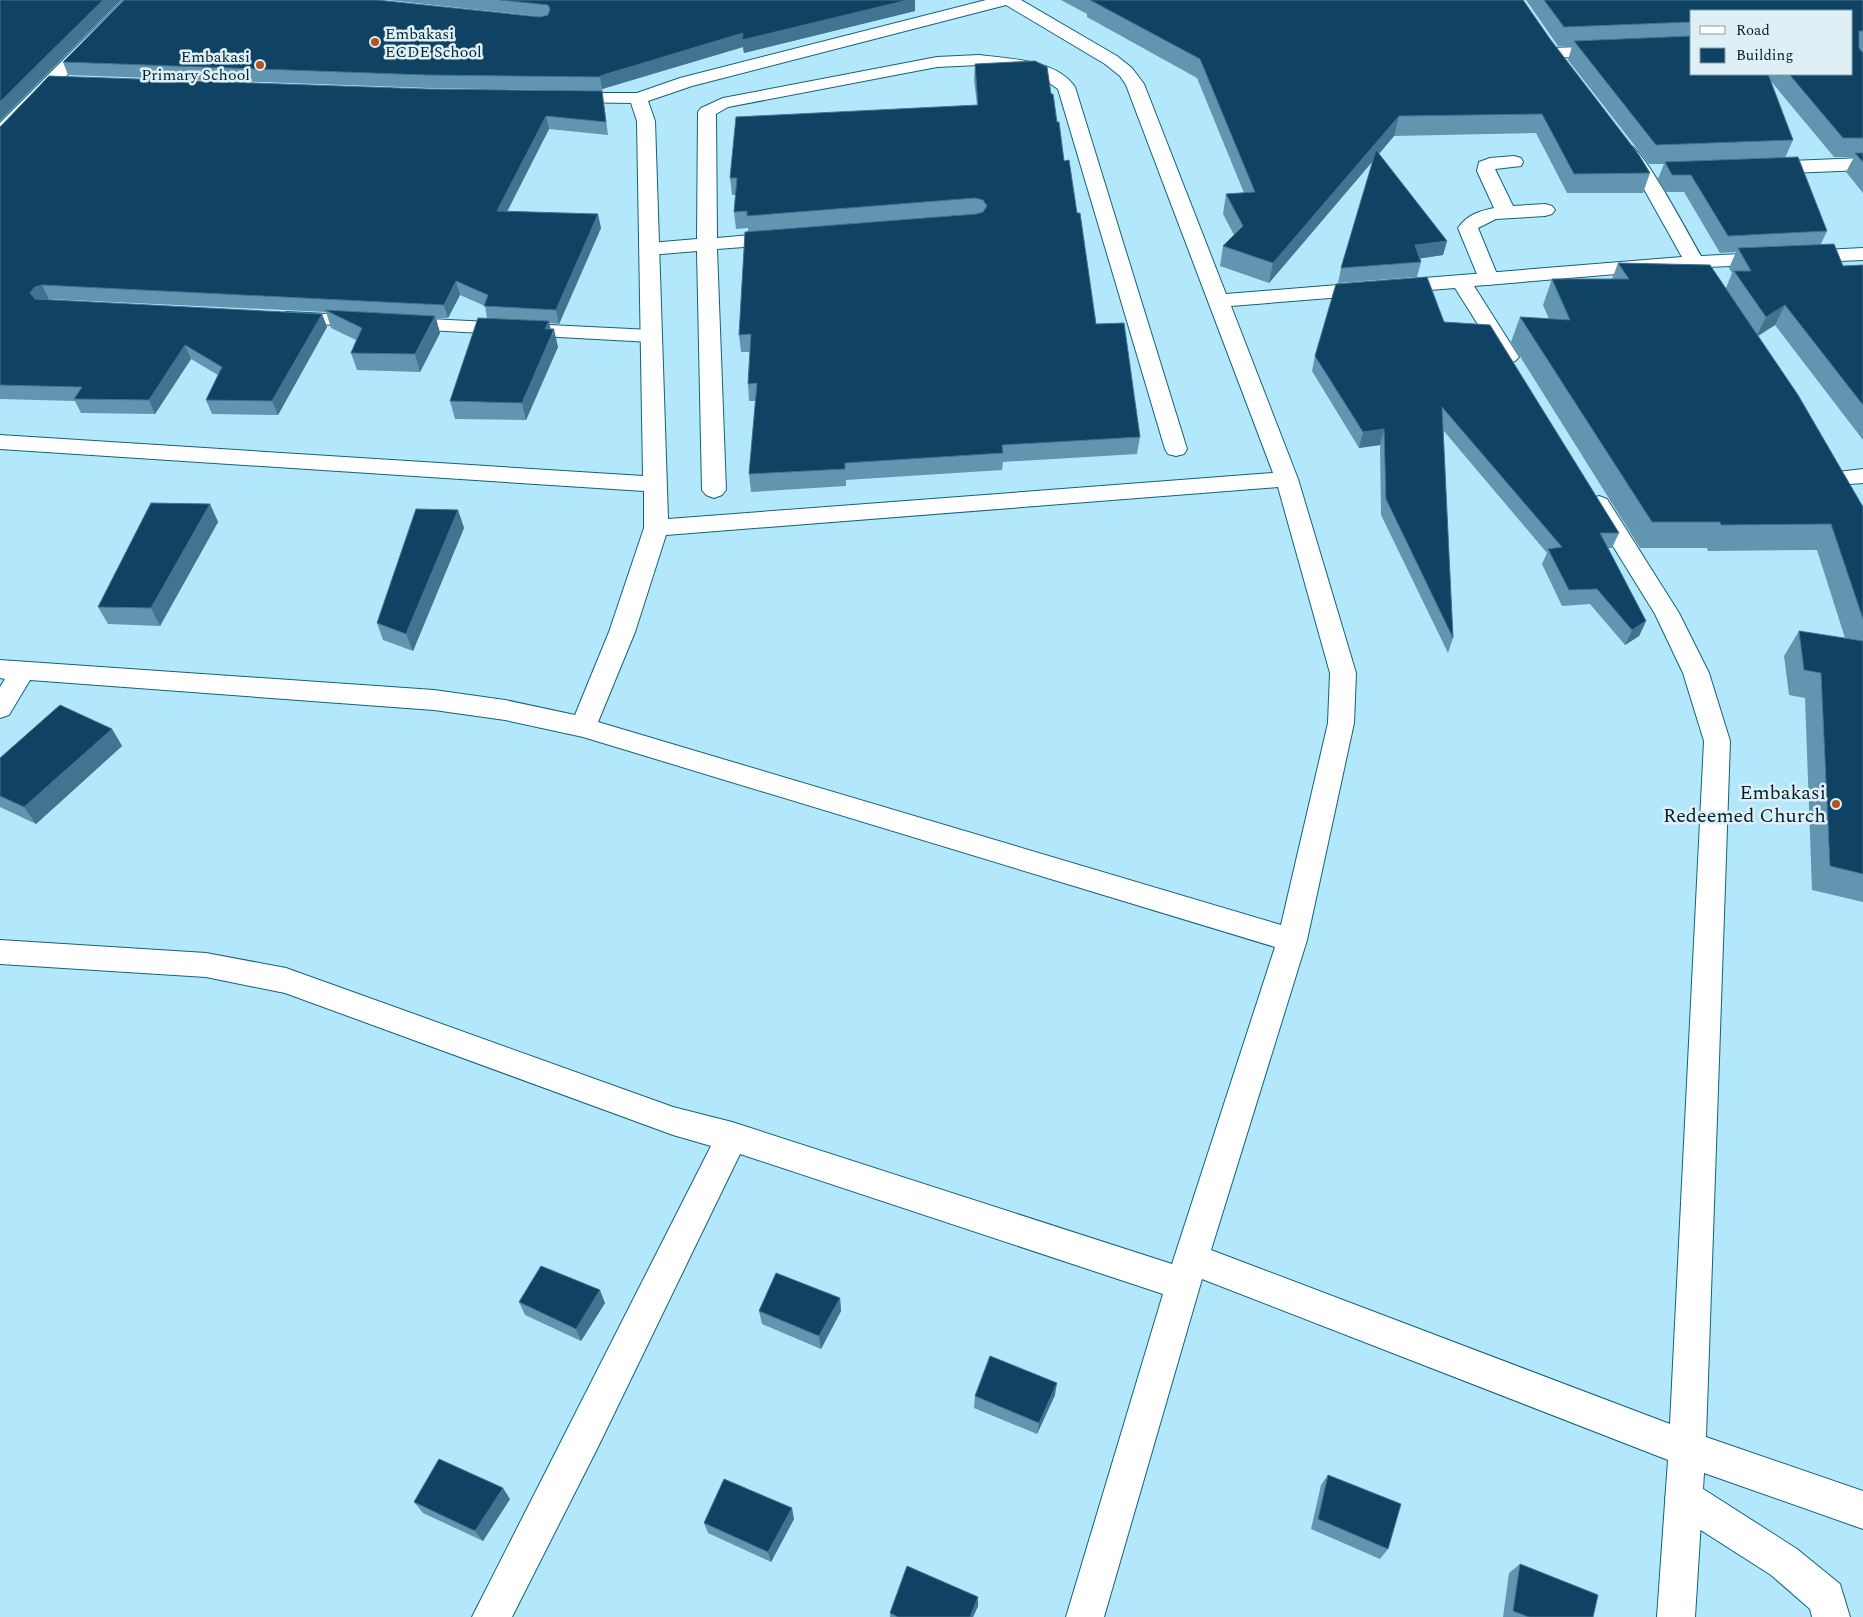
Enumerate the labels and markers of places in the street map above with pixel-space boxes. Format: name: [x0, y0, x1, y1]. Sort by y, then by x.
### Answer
place label: Embakasi ECDE School: [385, 22, 482, 64]
marker: Embakasi ECDE School: [369, 36, 381, 48]
place label: Embakasi Primary School: [141, 45, 250, 87]
marker: Embakasi Primary School: [254, 59, 266, 71]
place label: Embakasi Redeemed Church: [1663, 778, 1826, 831]
marker: Embakasi Redeemed Church: [1830, 798, 1842, 810]

